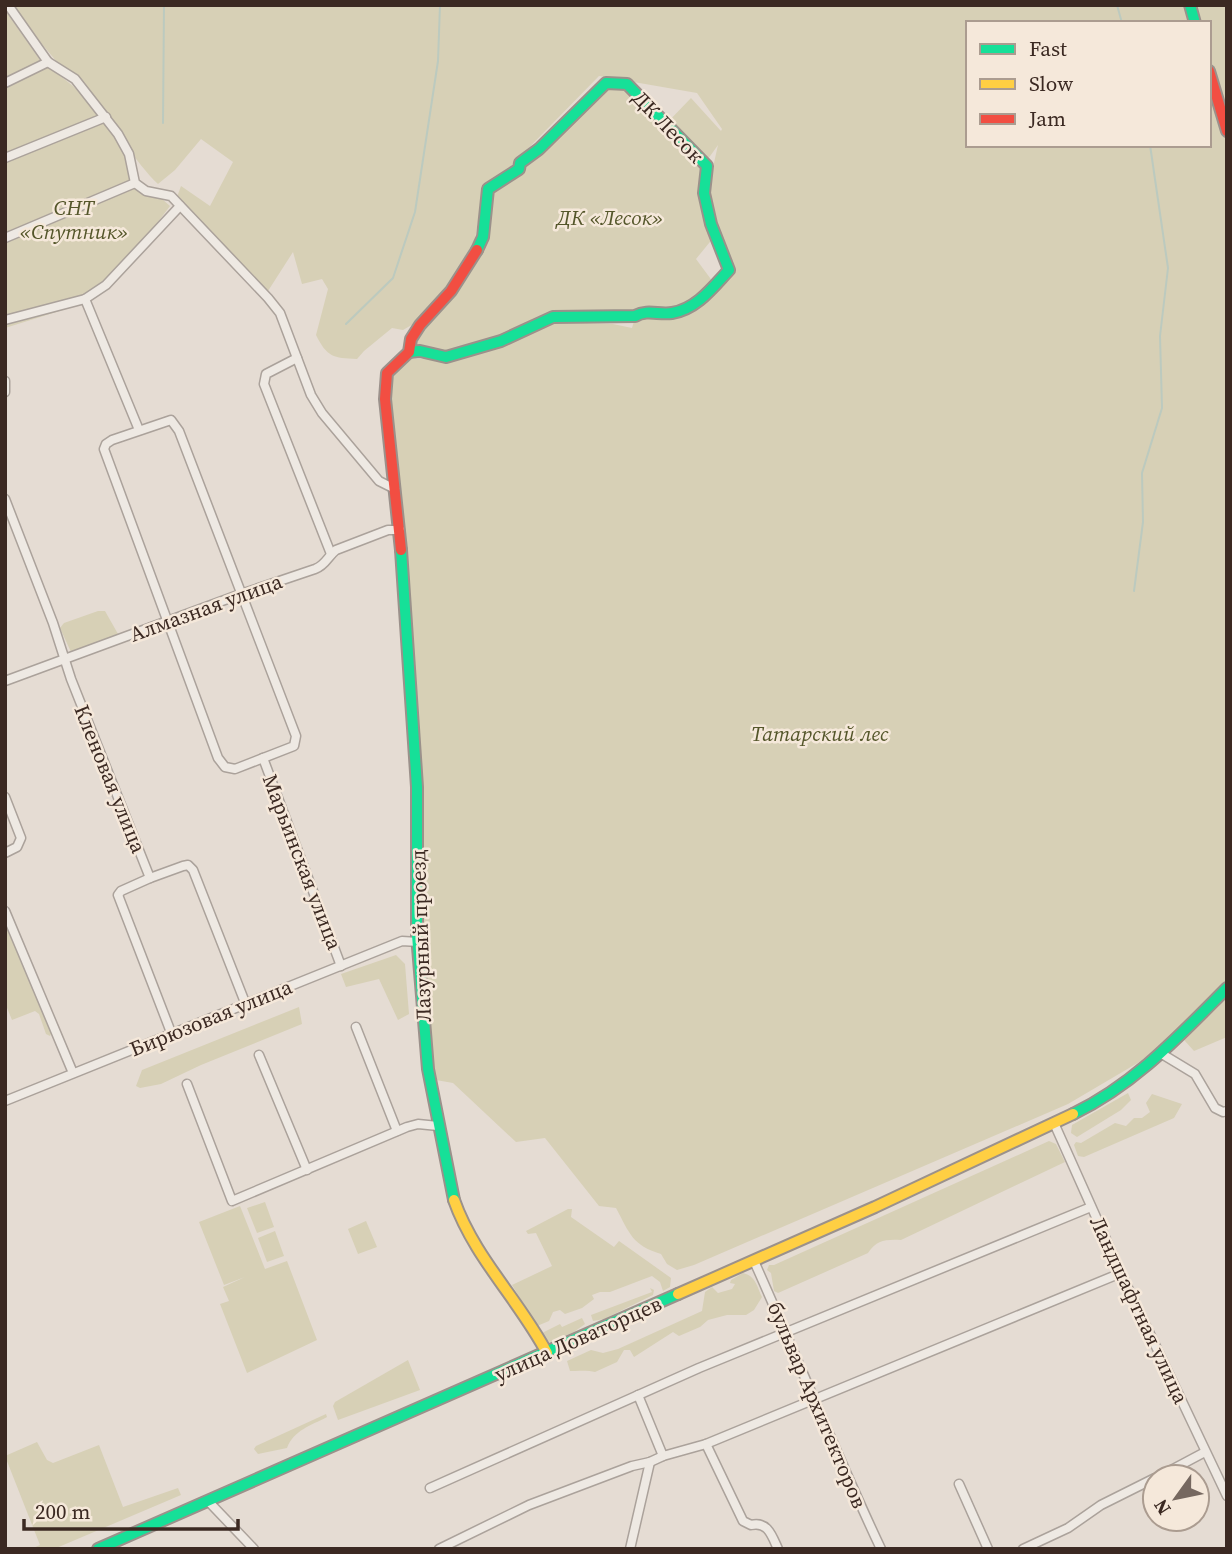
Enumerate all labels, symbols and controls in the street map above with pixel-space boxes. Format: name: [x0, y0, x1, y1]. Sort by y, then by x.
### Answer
legend: [966, 21, 1211, 147]
text: Fast: [1029, 34, 1067, 63]
text: Slow: [1029, 69, 1073, 98]
street label: ДК Лесок: [626, 84, 711, 170]
text: Jam: [1028, 104, 1066, 133]
park label: СНТ «Спутник»: [20, 193, 128, 246]
park label: ДК «Лесок»: [555, 203, 663, 232]
street label: Алмазная улица: [125, 566, 286, 649]
street label: Кленовая улица: [67, 700, 154, 858]
park label: Татарский лес: [751, 719, 889, 748]
street label: Марьинская улица: [256, 770, 349, 954]
street label: Лазурный проезд: [403, 849, 438, 1023]
street label: Бирюзовая улица: [125, 972, 297, 1063]
street label: Ландшафтная улица: [1083, 1211, 1196, 1409]
street label: улица Доваторцев: [490, 1289, 666, 1388]
street label: бульвар Архитекторов: [761, 1297, 874, 1513]
north arrow: [1141, 1463, 1211, 1533]
scale bar: [24, 1488, 238, 1532]
text: N: [1147, 1494, 1176, 1520]
text: 200 m: [35, 1497, 90, 1526]

